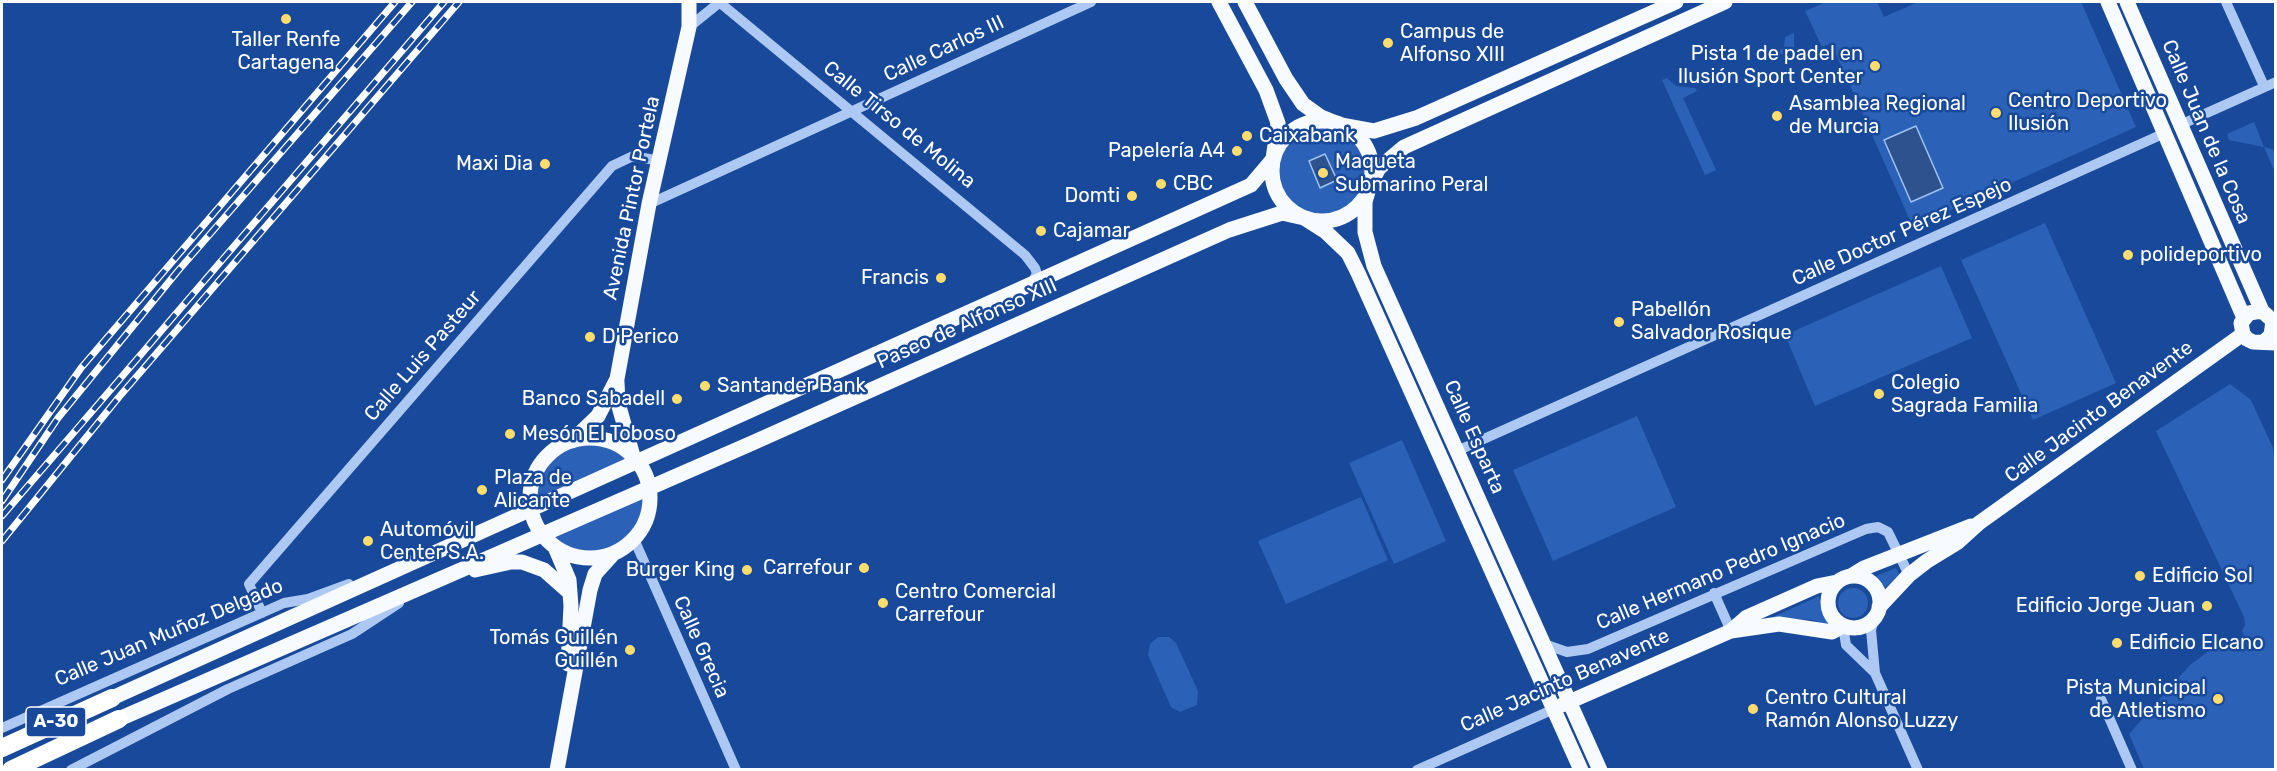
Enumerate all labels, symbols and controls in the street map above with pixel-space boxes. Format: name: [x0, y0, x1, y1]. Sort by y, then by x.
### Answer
street label: Calle Carlos III: [880, 11, 1008, 87]
marker: Taller Renfe Cartagena: [279, 12, 293, 26]
place label: Campus de Alfonso XIII: [1400, 20, 1505, 67]
place label: Taller Renfe Cartagena: [231, 28, 341, 75]
marker: Campus de Alfonso XIII: [1381, 36, 1395, 50]
street label: Calle Juan de la Cosa: [2156, 36, 2256, 228]
place label: Pista 1 de padel en Ilusión Sport Center: [1678, 42, 1863, 89]
street label: Calle Tirso de Molina: [818, 56, 980, 194]
marker: Pista 1 de padel en Ilusión Sport Center: [1868, 59, 1882, 73]
place label: Centro Deportivo Ilusión: [2008, 89, 2167, 136]
place label: Asamblea Regional de Murcia: [1789, 92, 1966, 139]
street label: Avenida Pintor Portela: [599, 94, 665, 302]
marker: Centro Deportivo Ilusión: [1989, 106, 2003, 120]
marker: Asamblea Regional de Murcia: [1770, 109, 1784, 123]
place label: Caixabank: [1259, 124, 1355, 148]
marker: Caixabank: [1240, 129, 1254, 143]
place label: Papelería A4: [1108, 139, 1225, 163]
marker: Papelería A4: [1230, 144, 1244, 158]
place label: Maqueta Submarino Peral: [1335, 150, 1488, 197]
place label: Maxi Dia: [456, 152, 533, 176]
marker: Maxi Dia: [538, 157, 552, 171]
marker: Maqueta Submarino Peral: [1316, 166, 1330, 180]
place label: CBC: [1173, 172, 1213, 196]
street label: Calle Doctor Pérez Espejo: [1788, 173, 2016, 291]
marker: CBC: [1154, 177, 1168, 191]
place label: Domti: [1064, 184, 1120, 208]
marker: Domti: [1125, 189, 1139, 203]
place label: Cajamar: [1053, 219, 1130, 243]
marker: Cajamar: [1034, 224, 1048, 238]
place label: polideportivo: [2140, 243, 2262, 267]
marker: polideportivo: [2121, 248, 2135, 262]
place label: Francis: [861, 266, 929, 290]
marker: Francis: [934, 271, 948, 285]
street label: Paseo de Alfonso XIII: [873, 273, 1061, 375]
street label: Calle Luis Pasteur: [360, 286, 486, 426]
place label: Pabellón Salvador Rosique: [1631, 298, 1792, 345]
marker: Pabellón Salvador Rosique: [1612, 315, 1626, 329]
place label: D'Perico: [602, 325, 679, 349]
marker: D'Perico: [583, 330, 597, 344]
street label: Calle Jacinto Benavente: [2000, 336, 2198, 488]
place label: Colegio Sagrada Familia: [1891, 371, 2038, 418]
place label: Santander Bank: [717, 374, 866, 398]
street label: Calle Esparta: [1438, 376, 1510, 498]
marker: Santander Bank: [698, 379, 712, 393]
place label: Banco Sabadell: [522, 387, 665, 411]
marker: Colegio Sagrada Familia: [1872, 387, 1886, 401]
marker: Banco Sabadell: [670, 392, 684, 406]
place label: Mesón El Toboso: [522, 422, 676, 446]
marker: Mesón El Toboso: [503, 427, 517, 441]
place label: Plaza de Alicante: [494, 466, 572, 513]
marker: Plaza de Alicante: [475, 483, 489, 497]
street label: Calle Hermano Pedro Ignacio: [1593, 509, 1849, 635]
place label: Automóvil Center S.A.: [380, 518, 484, 565]
marker: Automóvil Center S.A.: [361, 534, 375, 548]
place label: Carrefour: [763, 556, 852, 580]
place label: Burger King: [626, 558, 735, 582]
marker: Carrefour: [857, 561, 871, 575]
marker: Burger King: [740, 563, 754, 577]
place label: Edificio Sol: [2152, 564, 2253, 588]
marker: Edificio Sol: [2133, 569, 2147, 583]
street label: Calle Juan Muñoz Delgado: [51, 574, 287, 692]
place label: Centro Comercial Carrefour: [895, 580, 1056, 627]
street label: Calle Grecia: [668, 592, 734, 702]
place label: Edificio Jorge Juan: [2016, 594, 2195, 618]
marker: Centro Comercial Carrefour: [876, 596, 890, 610]
marker: Edificio Jorge Juan: [2200, 599, 2214, 613]
street label: Calle Jacinto Benavente: [1457, 624, 1673, 738]
place label: Tomás Guillén Guillén: [489, 626, 618, 673]
place label: Edificio Elcano: [2129, 631, 2264, 655]
marker: Edificio Elcano: [2110, 636, 2124, 650]
marker: Tomás Guillén Guillén: [623, 643, 637, 657]
place label: Pista Municipal de Atletismo: [2066, 676, 2206, 723]
place label: Centro Cultural Ramón Alonso Luzzy: [1765, 686, 1958, 733]
marker: Pista Municipal de Atletismo: [2211, 692, 2225, 706]
marker: Centro Cultural Ramón Alonso Luzzy: [1746, 702, 1760, 716]
road number: A-30: [26, 707, 86, 737]

